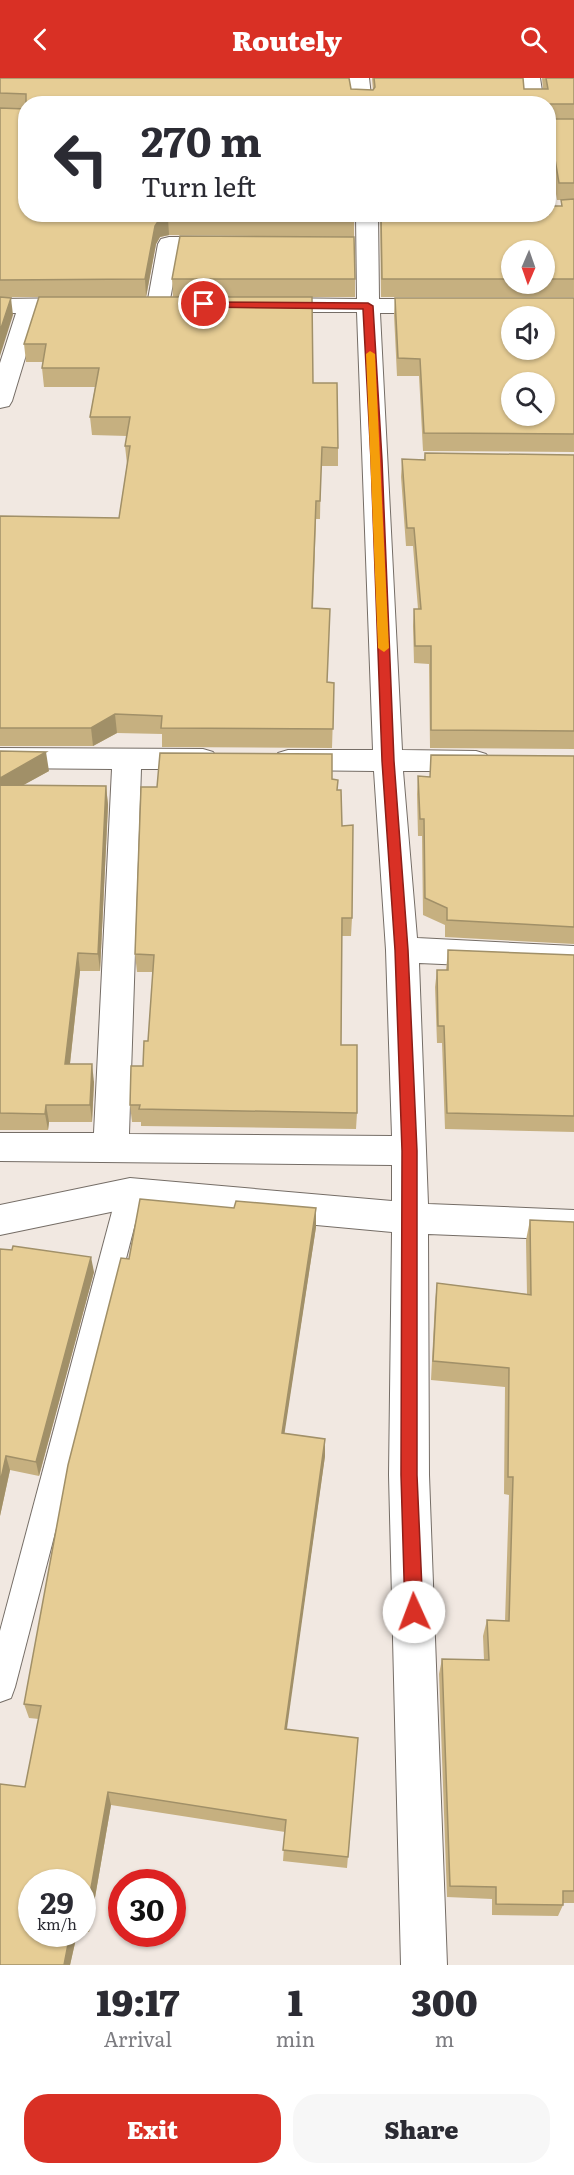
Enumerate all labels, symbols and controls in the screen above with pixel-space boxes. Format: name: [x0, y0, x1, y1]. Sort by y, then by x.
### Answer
text: Routely: [232, 19, 342, 59]
icon: back: [24, 23, 57, 56]
icon: search: [517, 23, 550, 56]
text: 270 m: [141, 108, 262, 170]
icon: left: [42, 120, 120, 198]
text: Turn left: [141, 165, 256, 205]
north arrow: [501, 240, 555, 294]
map controls: [501, 240, 555, 426]
pin: [178, 278, 229, 329]
icon: arrive: [187, 287, 220, 320]
button: sound: [501, 306, 555, 360]
button: search: [501, 372, 555, 426]
position arrow: [382, 1580, 446, 1644]
speed limit sign: 30: [108, 1869, 186, 1947]
text: 29: [40, 1879, 74, 1923]
text: km/h: [37, 1912, 77, 1935]
text: 19:17: [96, 1974, 179, 2027]
text: 1: [288, 1974, 303, 2027]
text: 300: [411, 1974, 478, 2027]
text: Arrival: [104, 2023, 172, 2053]
text: min: [276, 2023, 315, 2053]
text: m: [435, 2023, 454, 2053]
button: Exit: [24, 2094, 281, 2163]
button: Share: [293, 2094, 550, 2163]

